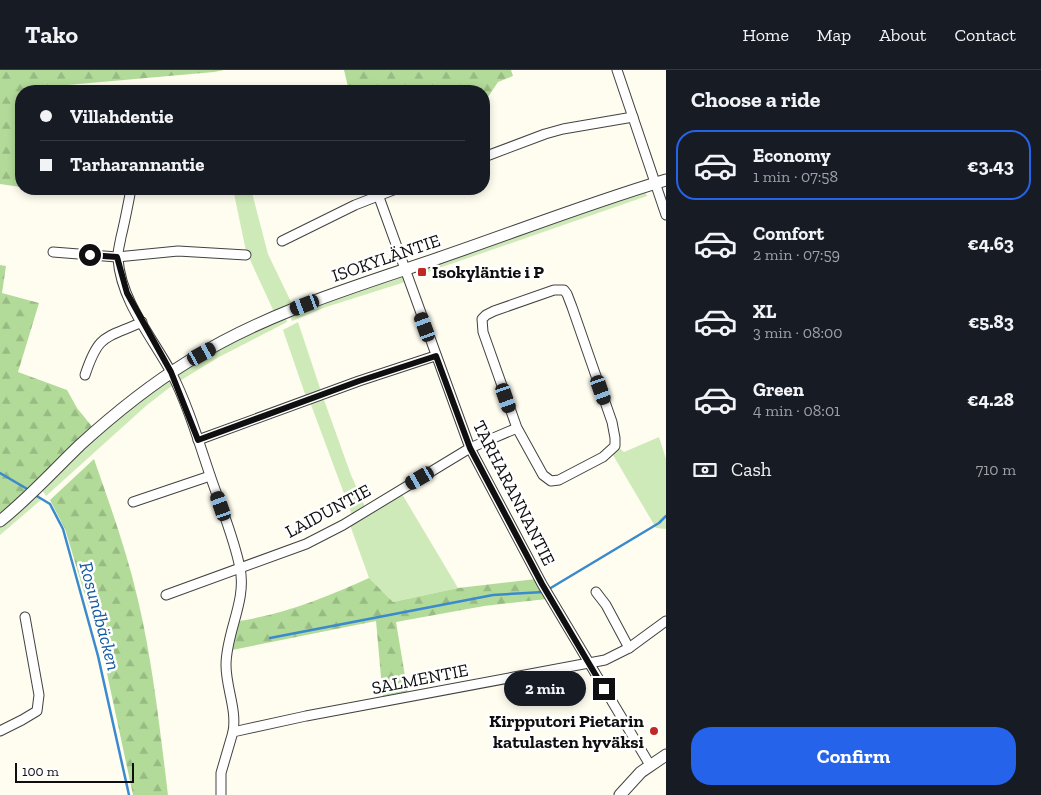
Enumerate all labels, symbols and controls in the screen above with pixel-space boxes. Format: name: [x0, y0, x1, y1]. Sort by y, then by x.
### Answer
text: Tako: [25, 20, 78, 49]
text: Home: [742, 24, 789, 46]
text: Map: [817, 24, 851, 46]
text: About: [879, 24, 926, 46]
text: Contact: [954, 24, 1016, 46]
text: Choose a ride: [691, 86, 821, 113]
text: Villahdentie: [70, 105, 173, 128]
icon: car: [693, 143, 738, 188]
text: Economy: [753, 144, 831, 167]
text: Tarharannantie: [70, 153, 204, 176]
text: €3.43: [967, 154, 1014, 177]
text: 1 min · 07:58: [753, 167, 838, 186]
icon: car: [693, 221, 738, 266]
text: Comfort: [753, 222, 824, 245]
street label: ISOKYLÄNTIE: [329, 229, 443, 287]
text: €4.63: [968, 232, 1014, 255]
route start: [79, 244, 101, 266]
text: 2 min · 07:59: [753, 245, 840, 264]
place label: Isokyläntie i P: [432, 261, 544, 283]
marker: Isokyläntie i P: [416, 266, 428, 278]
car: [288, 293, 321, 317]
icon: car: [693, 299, 738, 344]
text: XL: [753, 300, 776, 323]
car: [412, 310, 437, 344]
text: €5.83: [968, 310, 1014, 333]
text: 3 min · 08:00: [753, 323, 843, 342]
car: [185, 340, 218, 368]
car: [589, 373, 612, 407]
icon: car: [693, 377, 738, 422]
text: Green: [753, 378, 804, 401]
car: [494, 381, 517, 415]
text: €4.28: [967, 388, 1014, 411]
text: 4 min · 08:01: [753, 401, 840, 420]
street label: TARHARANNANTIE: [468, 417, 560, 569]
icon: cash: [691, 456, 719, 484]
text: Cash: [731, 458, 771, 481]
text: 710 m: [976, 460, 1016, 479]
car: [403, 464, 436, 492]
street label: LAIDUNTIE: [282, 479, 374, 543]
car: [209, 489, 232, 523]
water label: Rosundbäcken: [74, 559, 126, 673]
street label: SALMENTIE: [370, 659, 470, 699]
callout: 2 min: [504, 672, 586, 706]
route end: [593, 678, 615, 700]
text: 2 min: [525, 679, 565, 698]
place label: Kirpputori Pietarin katulasten hyväksi: [489, 710, 645, 753]
marker: Kirpputori Pietarin katulasten hyväksi: [648, 725, 660, 737]
button: Confirm: [691, 727, 1016, 785]
scale bar: [15, 760, 134, 783]
text: 100 m: [22, 763, 59, 780]

